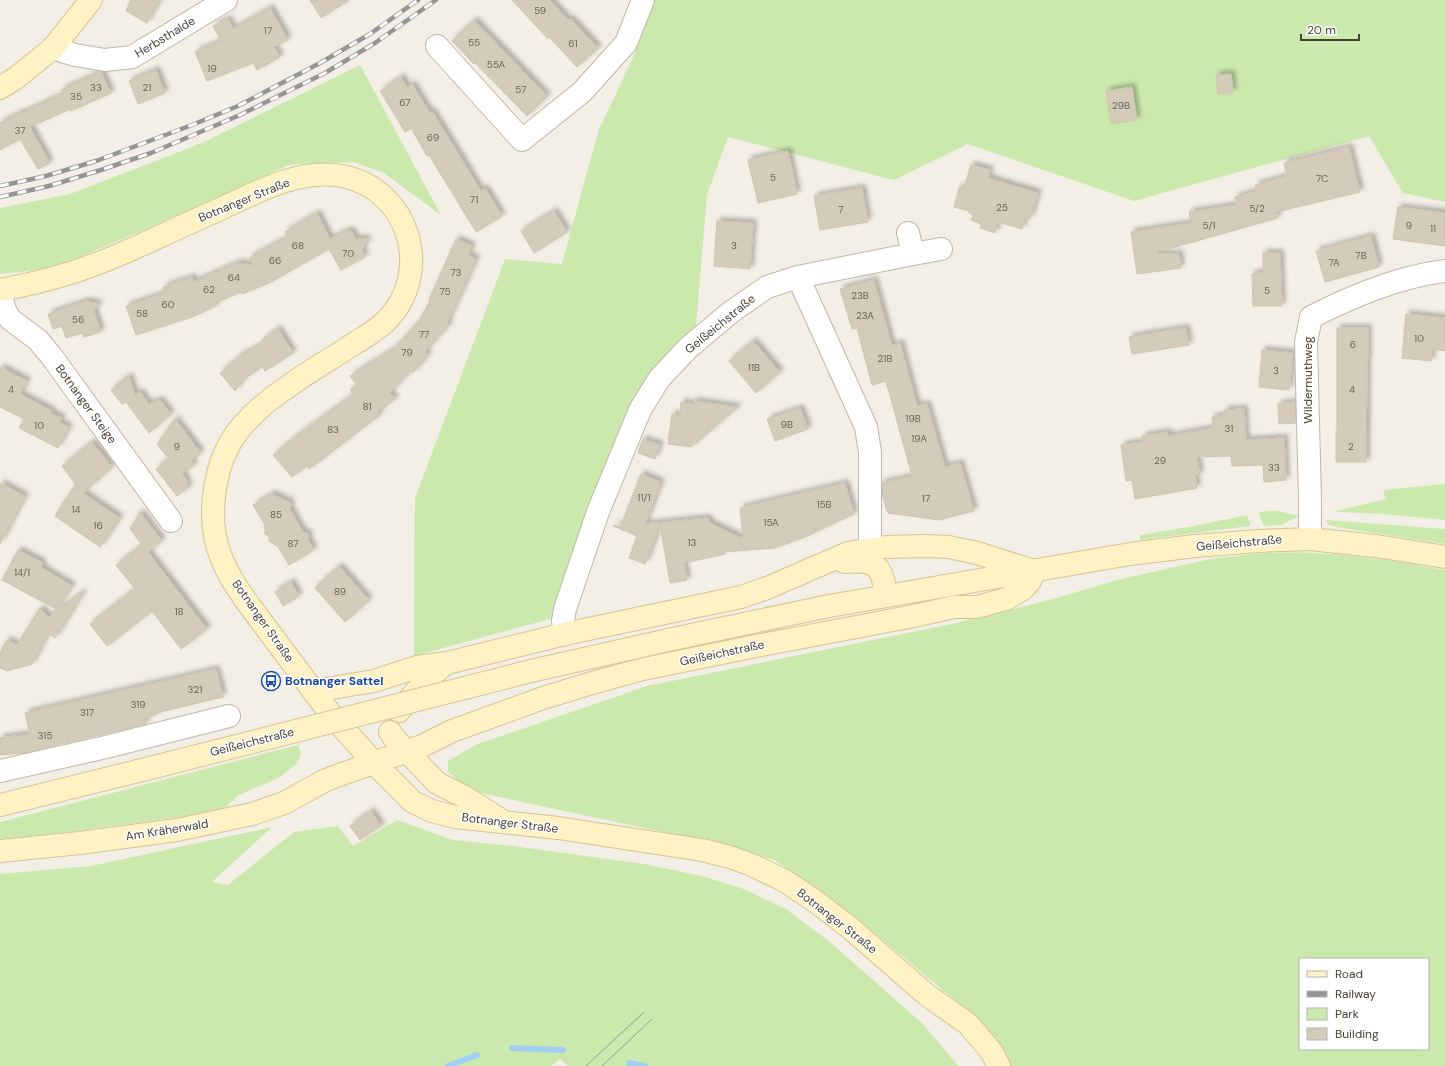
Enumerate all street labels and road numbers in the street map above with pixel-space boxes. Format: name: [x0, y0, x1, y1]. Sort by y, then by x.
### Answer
street label: Herbsthalde: [132, 13, 198, 61]
street label: Botnanger Straße: [196, 174, 292, 226]
street label: Geißeichstraße: [682, 291, 759, 357]
street label: Wildermuthweg: [1300, 336, 1316, 424]
street label: Botnanger Steige: [52, 361, 120, 447]
street label: Geißeichstraße: [1195, 531, 1283, 555]
street label: Botnanger Straße: [229, 577, 298, 666]
street label: Geißeichstraße: [678, 636, 766, 670]
street label: Geißeichstraße: [208, 724, 296, 760]
street label: Botnanger Straße: [461, 809, 559, 837]
street label: Am Kräherwald: [124, 816, 210, 844]
street label: Botnanger Straße: [794, 885, 880, 957]

